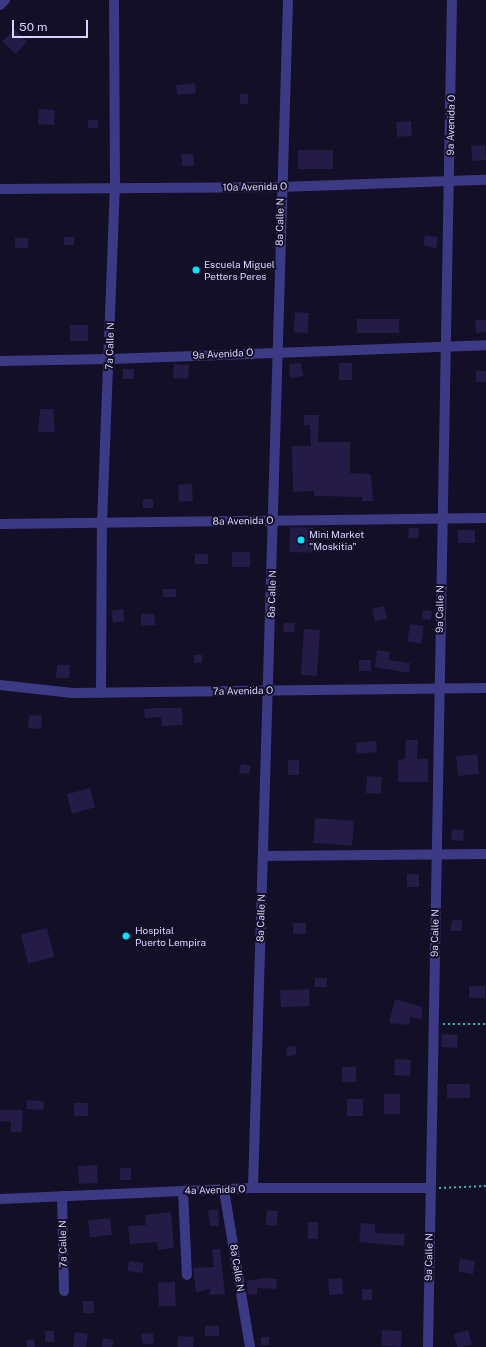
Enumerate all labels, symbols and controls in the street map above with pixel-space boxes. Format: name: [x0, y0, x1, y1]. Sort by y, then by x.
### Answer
scale bar: [14, 12, 90, 38]
text: 50 m: [19, 20, 47, 34]
street label: 9a Avenida O: [444, 94, 458, 156]
street label: 10a Avenida O: [223, 180, 287, 194]
street label: 8a Calle N: [274, 198, 286, 246]
place label: Escuela Miguel Petters Peres: [204, 258, 275, 282]
marker: Escuela Miguel Petters Peres: [191, 265, 201, 275]
street label: 7a Calle N: [103, 322, 117, 370]
street label: 9a Avenida O: [192, 346, 254, 362]
street label: 8a Avenida O: [212, 514, 274, 528]
place label: Mini Market "Moskitia": [309, 528, 364, 552]
marker: Mini Market "Moskitia": [296, 535, 306, 545]
street label: 8a Calle N: [265, 570, 279, 618]
street label: 9a Calle N: [434, 585, 446, 633]
street label: 7a Avenida O: [213, 684, 273, 698]
street label: 8a Calle N: [254, 894, 268, 942]
street label: 9a Calle N: [429, 909, 441, 957]
place label: Hospital Puerto Lempira: [135, 924, 206, 948]
marker: Hospital Puerto Lempira: [120, 930, 132, 942]
street label: 4a Avenida O: [184, 1183, 246, 1197]
street label: 7a Calle N: [57, 1220, 69, 1268]
street label: 9a Calle N: [423, 1233, 435, 1281]
street label: 8a Calle N: [227, 1243, 247, 1293]

